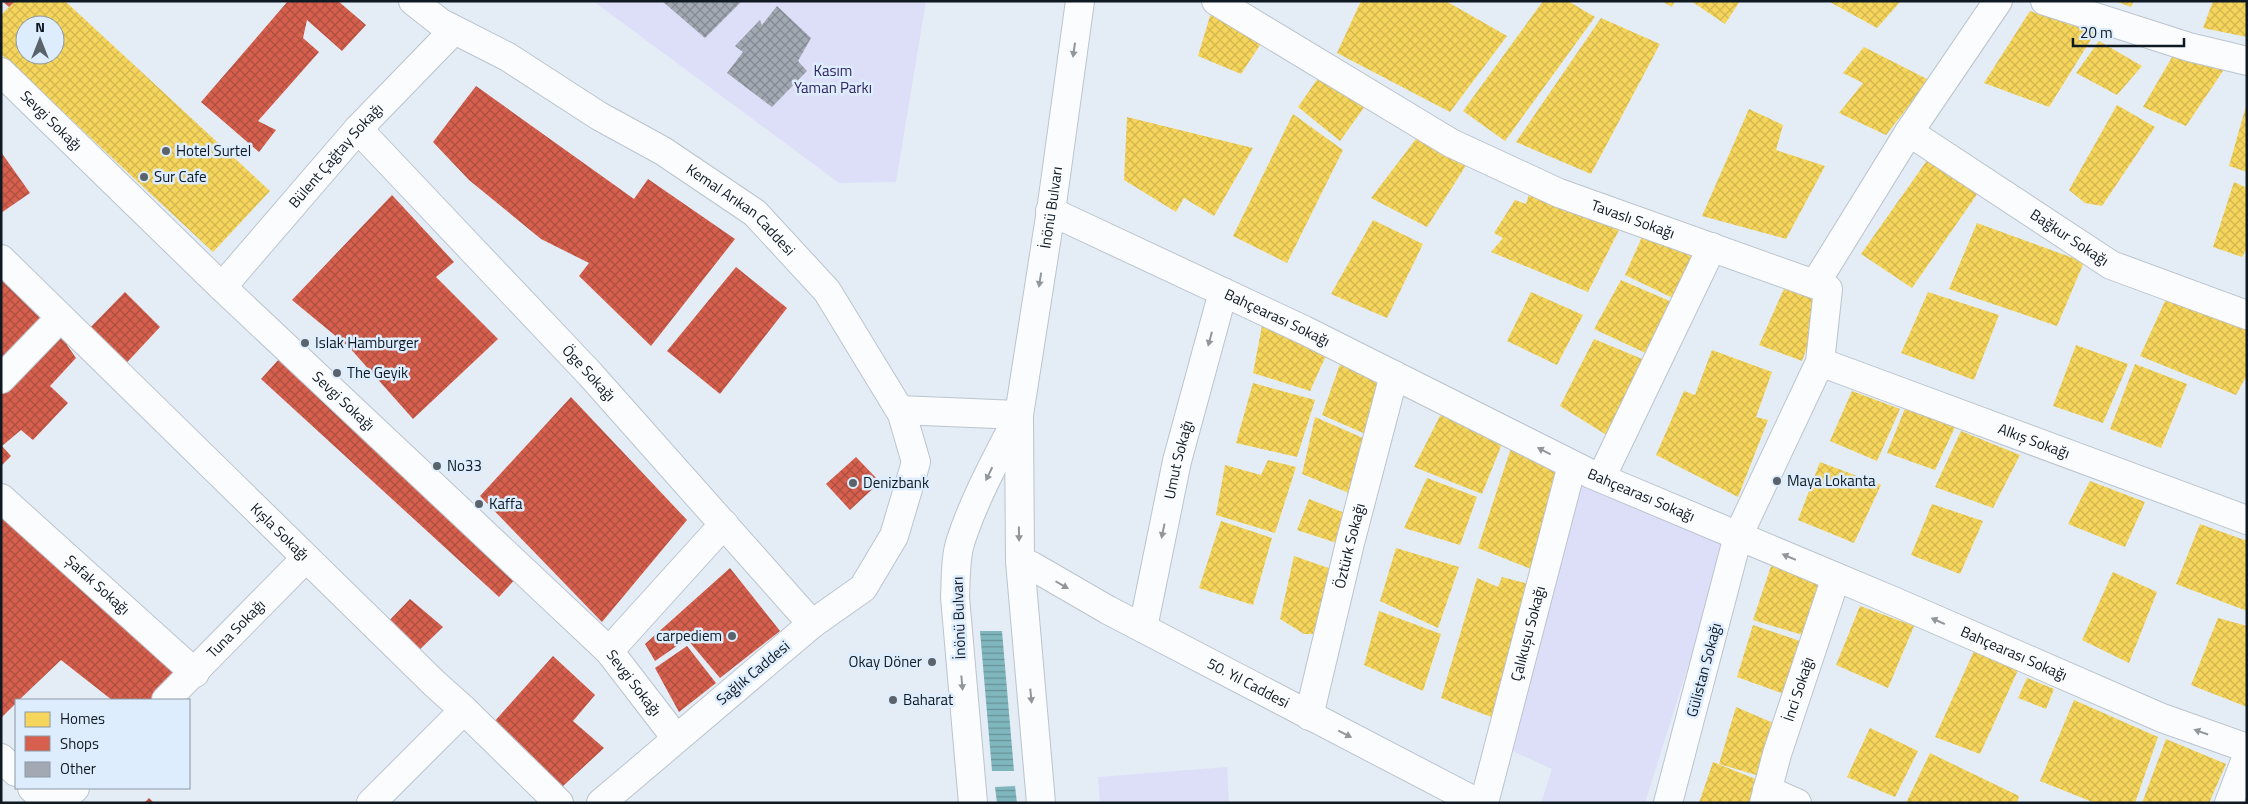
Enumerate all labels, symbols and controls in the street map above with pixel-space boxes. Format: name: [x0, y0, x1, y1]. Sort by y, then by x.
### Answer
north arrow: [15, 15, 65, 65]
scale bar: [2073, 15, 2184, 47]
text: N: [35, 16, 45, 37]
text: 20 m: [2080, 21, 2113, 44]
one-way arrow: [1069, 42, 1077, 58]
park label: Kasım Yaman Parkı: [794, 59, 872, 99]
street label: Sevgi Sokağı: [15, 85, 88, 156]
street label: Bülent Çağtay Sokağı: [283, 98, 388, 213]
place label: Hotel Surtel: [176, 139, 251, 162]
marker: Hotel Surtel: [160, 145, 172, 157]
street label: Kemal Arıkan Caddesi: [682, 158, 801, 261]
place label: Sur Cafe: [154, 165, 207, 188]
street label: İnönü Bulvarı: [1033, 165, 1068, 250]
marker: Sur Cafe: [138, 171, 150, 183]
street label: Tavaslı Sokağı: [1588, 193, 1678, 244]
street label: Bağkur Sokağı: [2026, 203, 2113, 271]
one-way arrow: [1035, 272, 1043, 288]
street label: Bahçearası Sokağı: [1221, 282, 1334, 352]
place label: Islak Hamburger: [315, 331, 419, 354]
one-way arrow: [1206, 331, 1214, 346]
marker: Islak Hamburger: [299, 337, 311, 349]
street label: Öge Sokağı: [557, 339, 621, 407]
place label: The Geyik: [347, 361, 408, 384]
street label: Sevgi Sokağı: [307, 365, 380, 436]
marker: The Geyik: [331, 367, 343, 379]
street label: Umut Sokağı: [1158, 417, 1199, 501]
street label: Alkış Sokağı: [1995, 417, 2073, 464]
one-way arrow: [1537, 446, 1551, 454]
place label: No33: [447, 454, 482, 477]
marker: No33: [431, 460, 443, 472]
street label: Bahçearası Sokağı: [1584, 462, 1699, 527]
one-way arrow: [985, 467, 993, 481]
place label: Maya Lokanta: [1787, 469, 1876, 492]
place label: Denizbank: [863, 471, 929, 494]
marker: Maya Lokanta: [1771, 475, 1783, 487]
marker: Denizbank: [847, 477, 859, 489]
place label: Kaffa: [489, 492, 523, 515]
street label: Kışla Sokağı: [245, 497, 315, 566]
marker: Kaffa: [473, 498, 485, 510]
street label: Öztürk Sokağı: [1328, 500, 1371, 591]
one-way arrow: [1159, 523, 1167, 538]
one-way arrow: [1015, 526, 1023, 542]
street label: Şafak Sokağı: [60, 549, 135, 620]
one-way arrow: [1782, 553, 1796, 561]
street label: İnönü Bulvarı: [946, 576, 971, 660]
one-way arrow: [1056, 580, 1069, 589]
street label: Çalıkuşu Sokağı: [1504, 583, 1551, 684]
street label: Tuna Sokağı: [201, 594, 270, 663]
one-way arrow: [1931, 616, 1946, 624]
street label: Gülistan Sokağı: [1680, 620, 1727, 720]
street label: Bahçearası Sokağı: [1957, 620, 2071, 686]
place label: carpediem: [656, 624, 722, 647]
marker: carpediem: [726, 630, 738, 642]
street label: Sağlık Caddesi: [711, 635, 795, 710]
street label: Sevgi Sokağı: [601, 644, 667, 721]
place label: Okay Döner: [849, 650, 922, 673]
street label: 50. Yıl Caddesi: [1203, 652, 1294, 714]
street label: İnci Sokağı: [1777, 654, 1820, 724]
marker: Okay Döner: [926, 656, 938, 668]
one-way arrow: [958, 675, 966, 691]
place label: Baharat: [903, 688, 954, 711]
one-way arrow: [1027, 688, 1035, 704]
marker: Baharat: [887, 694, 899, 706]
legend: [15, 699, 190, 789]
text: Homes: [60, 707, 105, 730]
one-way arrow: [2193, 728, 2208, 736]
one-way arrow: [1338, 730, 1352, 738]
text: Shops: [60, 732, 99, 755]
text: Other: [60, 757, 96, 780]

